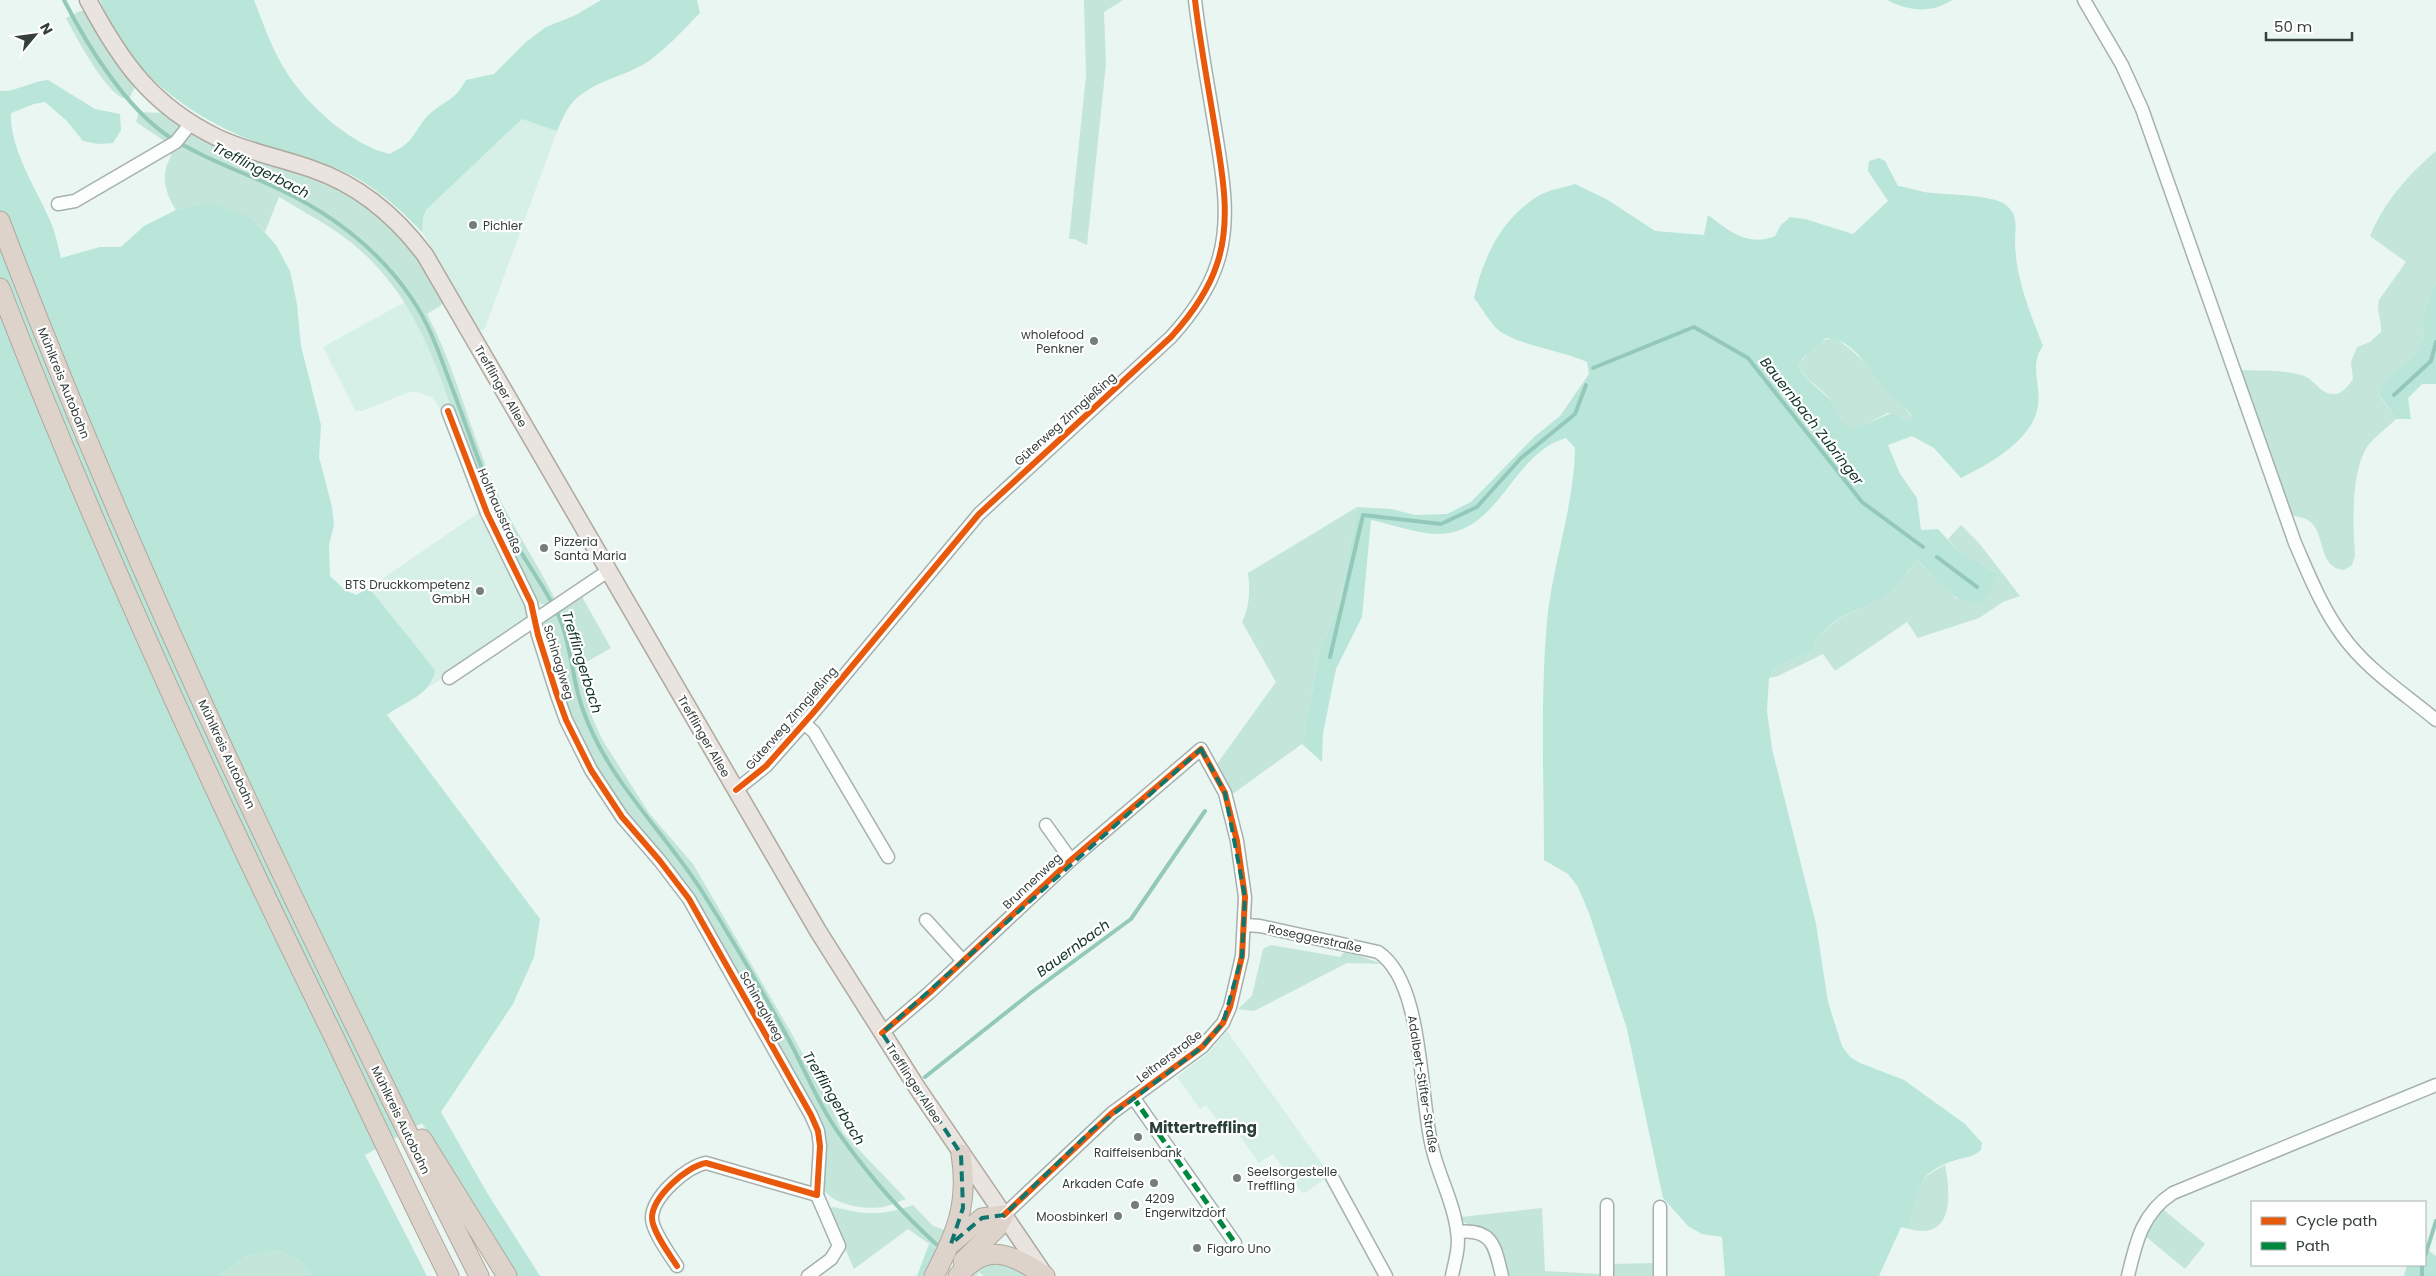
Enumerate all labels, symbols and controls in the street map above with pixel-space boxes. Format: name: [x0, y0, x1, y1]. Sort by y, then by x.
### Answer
north arrow: [10, 10, 60, 60]
scale bar: [2266, 10, 2352, 42]
text: 50 m: [2274, 16, 2312, 37]
text: N: [35, 19, 58, 38]
water label: Trefflingerbach: [209, 137, 313, 203]
place label: Pichler: [483, 217, 523, 234]
marker: Pichler: [467, 219, 479, 231]
street label: Mühlkreis Autobahn: [34, 325, 94, 441]
place label: wholefood Penkner: [1021, 326, 1085, 357]
marker: wholefood Penkner: [1088, 335, 1100, 347]
street label: Trefflinger Allee: [471, 342, 531, 430]
water label: Bauernbach Zubringer: [1756, 353, 1869, 490]
street label: Güterweg Zinngießing: [1010, 368, 1120, 470]
street label: Holthausstraße: [474, 466, 526, 556]
place label: Pizzeria Santa Maria: [554, 533, 627, 564]
marker: Pizzeria Santa Maria: [538, 542, 550, 554]
place label: BTS Druckkompetenz GmbH: [345, 576, 470, 607]
marker: BTS Druckkompetenz GmbH: [474, 585, 486, 597]
water label: Trefflingerbach: [557, 608, 607, 716]
street label: Schinaglweg: [540, 623, 578, 701]
street label: Güterweg Zinngießing: [741, 663, 841, 773]
street label: Trefflinger Allee: [674, 692, 734, 780]
street label: Mühlkreis Autobahn: [194, 697, 260, 811]
street label: Brunnenweg: [999, 849, 1065, 913]
water label: Bauernbach: [1032, 915, 1114, 981]
street label: Roseggerstraße: [1266, 920, 1364, 956]
street label: Schinaglweg: [736, 968, 788, 1044]
street label: Adalbert-Stifter-Straße: [1404, 1014, 1442, 1154]
street label: Leitnerstraße: [1133, 1026, 1205, 1086]
street label: Trefflinger Allee: [882, 1040, 946, 1126]
water label: Trefflingerbach: [798, 1047, 870, 1149]
street label: Mühlkreis Autobahn: [367, 1063, 435, 1177]
district label: Mittertreffling: [1149, 1117, 1257, 1138]
marker: Raiffeisenbank: [1132, 1131, 1144, 1143]
place label: Raiffeisenbank: [1094, 1144, 1183, 1161]
place label: Seelsorgestelle Treffling: [1247, 1163, 1337, 1194]
marker: Seelsorgestelle Treffling: [1231, 1172, 1243, 1184]
place label: Arkaden Cafe: [1062, 1175, 1144, 1192]
marker: Arkaden Cafe: [1148, 1177, 1160, 1189]
place label: 4209 Engerwitzdorf: [1145, 1190, 1226, 1221]
marker: 4209 Engerwitzdorf: [1129, 1199, 1141, 1211]
legend: [2251, 1201, 2426, 1266]
place label: Moosbinkerl: [1036, 1208, 1108, 1225]
marker: Moosbinkerl: [1112, 1210, 1124, 1222]
text: Cycle path: [2296, 1210, 2377, 1231]
text: Path: [2296, 1235, 2330, 1256]
place label: Figaro Uno: [1207, 1240, 1271, 1257]
marker: Figaro Uno: [1191, 1242, 1203, 1254]

